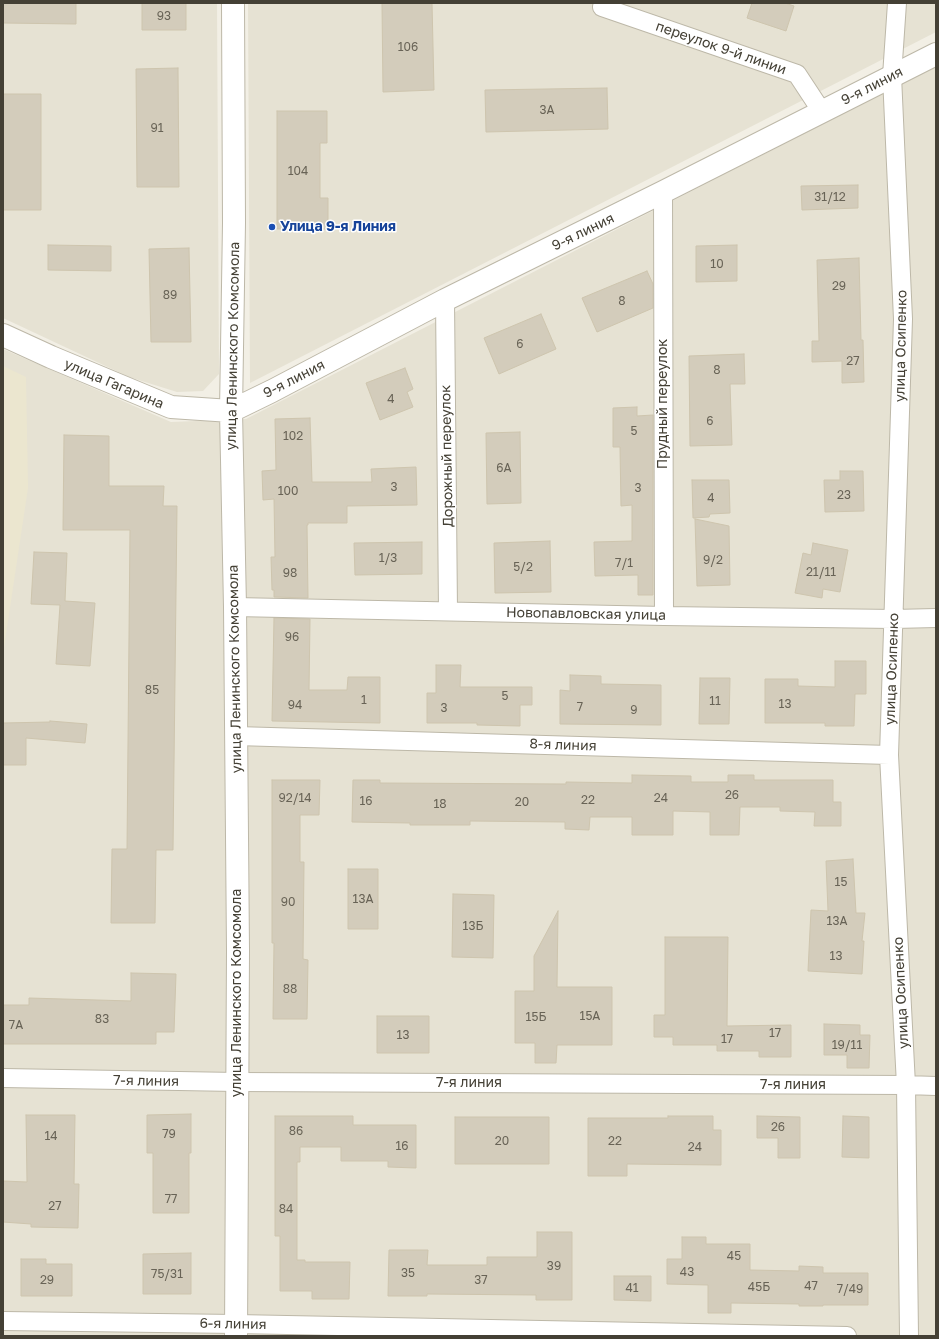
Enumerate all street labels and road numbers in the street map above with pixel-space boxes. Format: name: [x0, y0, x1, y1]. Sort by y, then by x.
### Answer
street label: переулок 9-й линии: [654, 18, 788, 78]
street label: 9-я линия: [838, 63, 906, 109]
street label: 9-я линия: [549, 210, 617, 254]
street label: улица Ленинского Комсомола: [223, 241, 243, 451]
street label: улица Осипенко: [892, 290, 910, 402]
street label: Прудный переулок: [655, 339, 671, 469]
street label: улица Гагарина: [62, 355, 166, 413]
street label: 9-я линия: [260, 356, 328, 402]
street label: Дорожный переулок: [437, 385, 457, 527]
street label: улица Ленинского Комсомола: [225, 564, 245, 774]
street label: Новопавловская улица: [506, 604, 666, 624]
street label: улица Осипенко: [882, 613, 902, 725]
street label: 8-я линия: [529, 735, 597, 755]
street label: улица Ленинского Комсомола: [229, 889, 245, 1097]
street label: улица Осипенко: [890, 936, 912, 1050]
street label: 7-я линия: [113, 1072, 179, 1090]
street label: 7-я линия: [436, 1075, 502, 1091]
street label: 7-я линия: [760, 1077, 826, 1093]
street label: 6-я линия: [199, 1315, 267, 1333]

